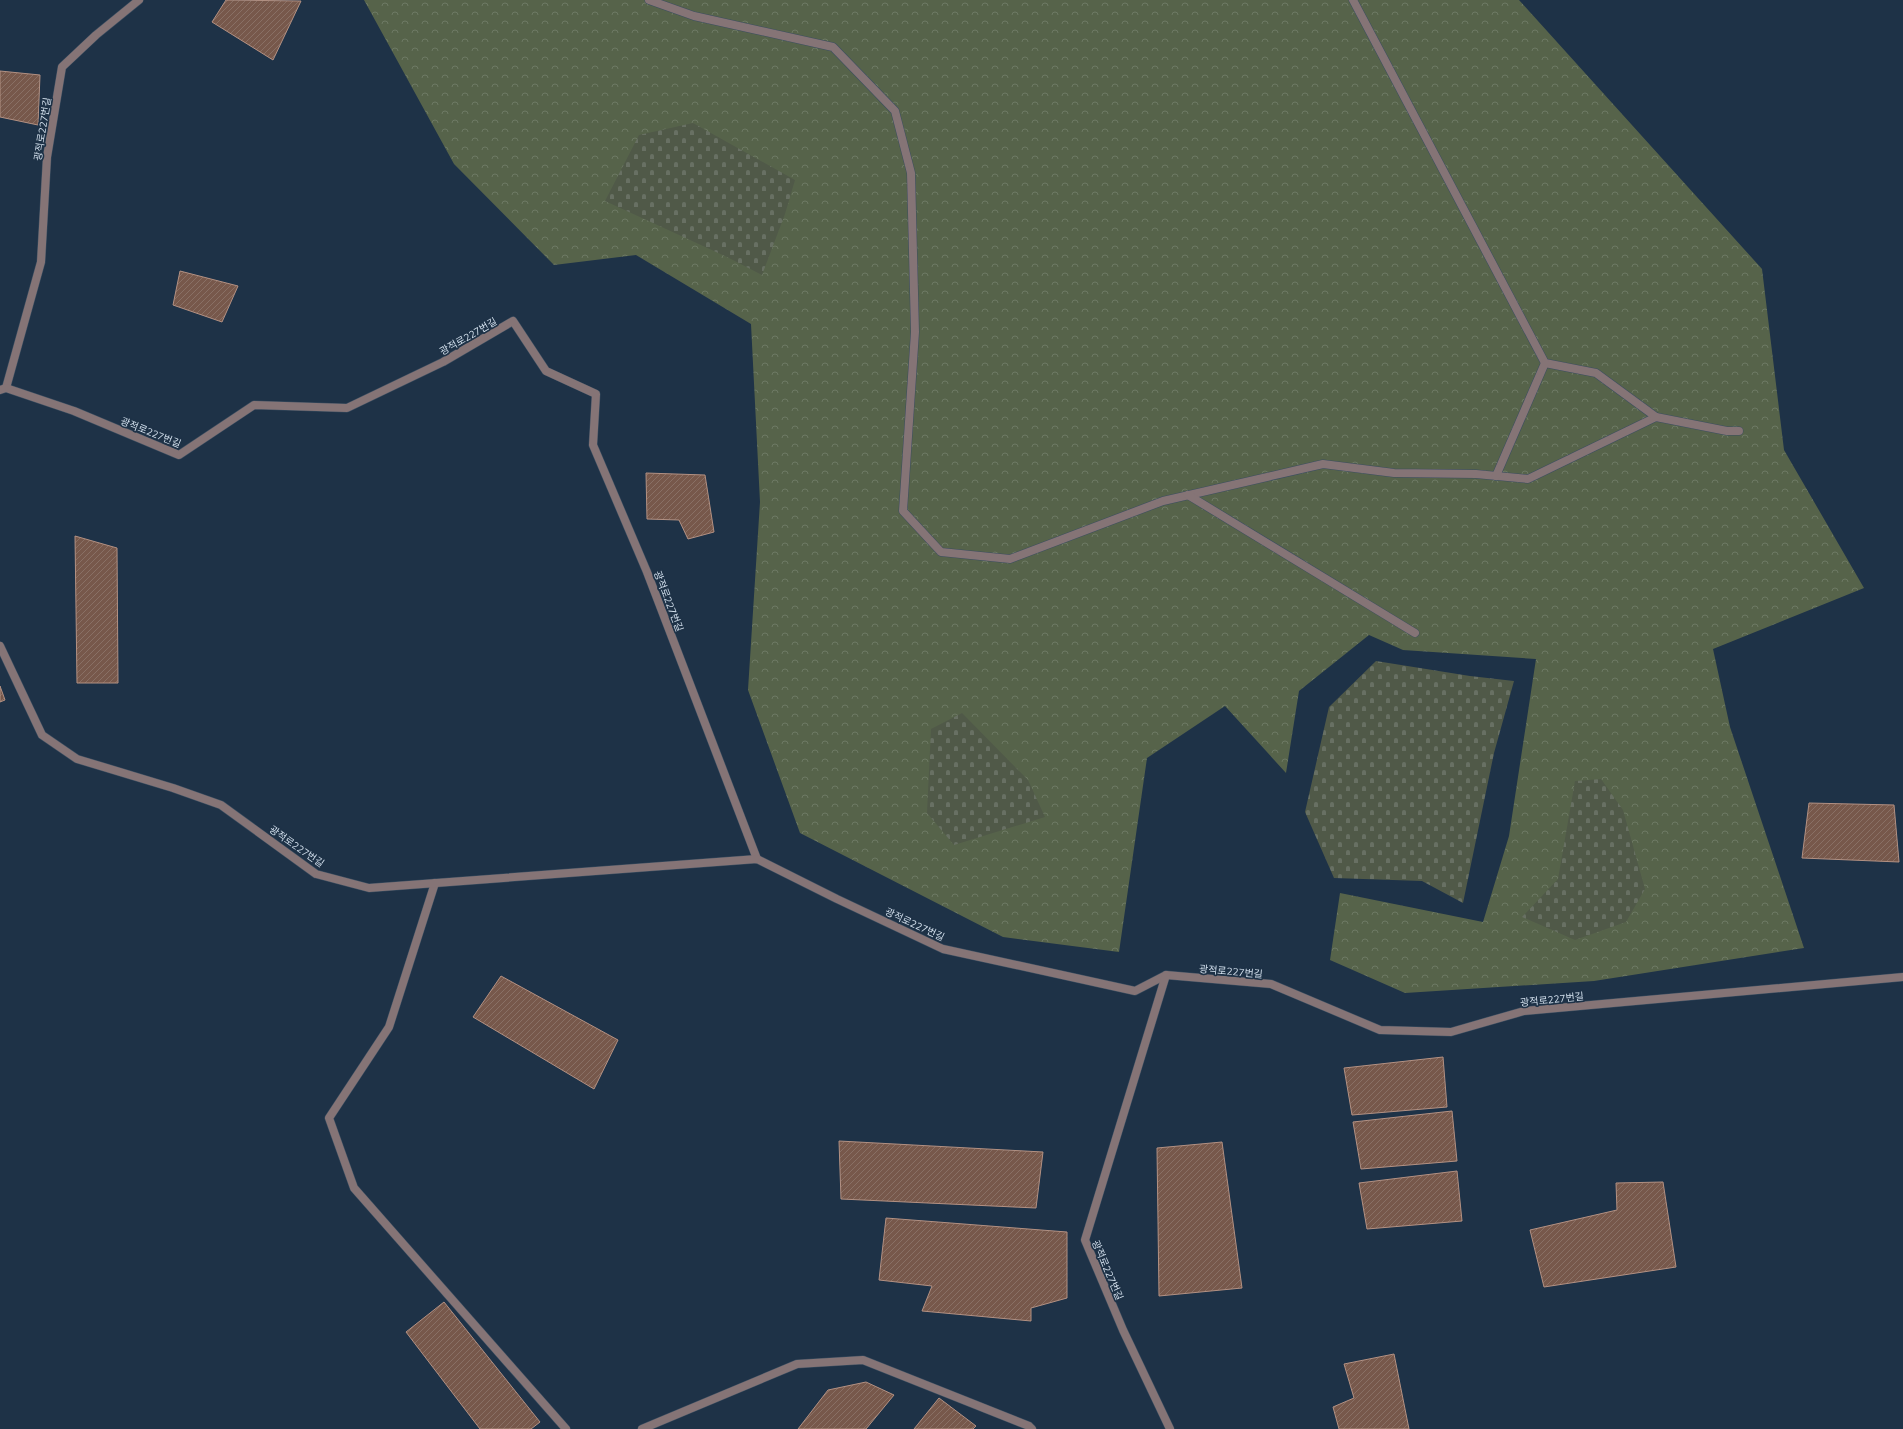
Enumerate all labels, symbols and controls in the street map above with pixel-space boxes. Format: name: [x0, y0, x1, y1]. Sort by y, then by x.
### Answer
street label: 광적로227번길: [31, 96, 55, 162]
street label: 광적로227번길: [437, 315, 500, 359]
street label: 광적로227번길: [118, 414, 183, 451]
street label: 광적로227번길: [650, 569, 686, 634]
street label: 광적로227번길: [266, 823, 327, 871]
street label: 광적로227번길: [883, 905, 947, 945]
street label: 광적로227번길: [1198, 962, 1263, 982]
street label: 광적로227번길: [1520, 990, 1585, 1010]
street label: 광적로227번길: [1088, 1238, 1126, 1303]

